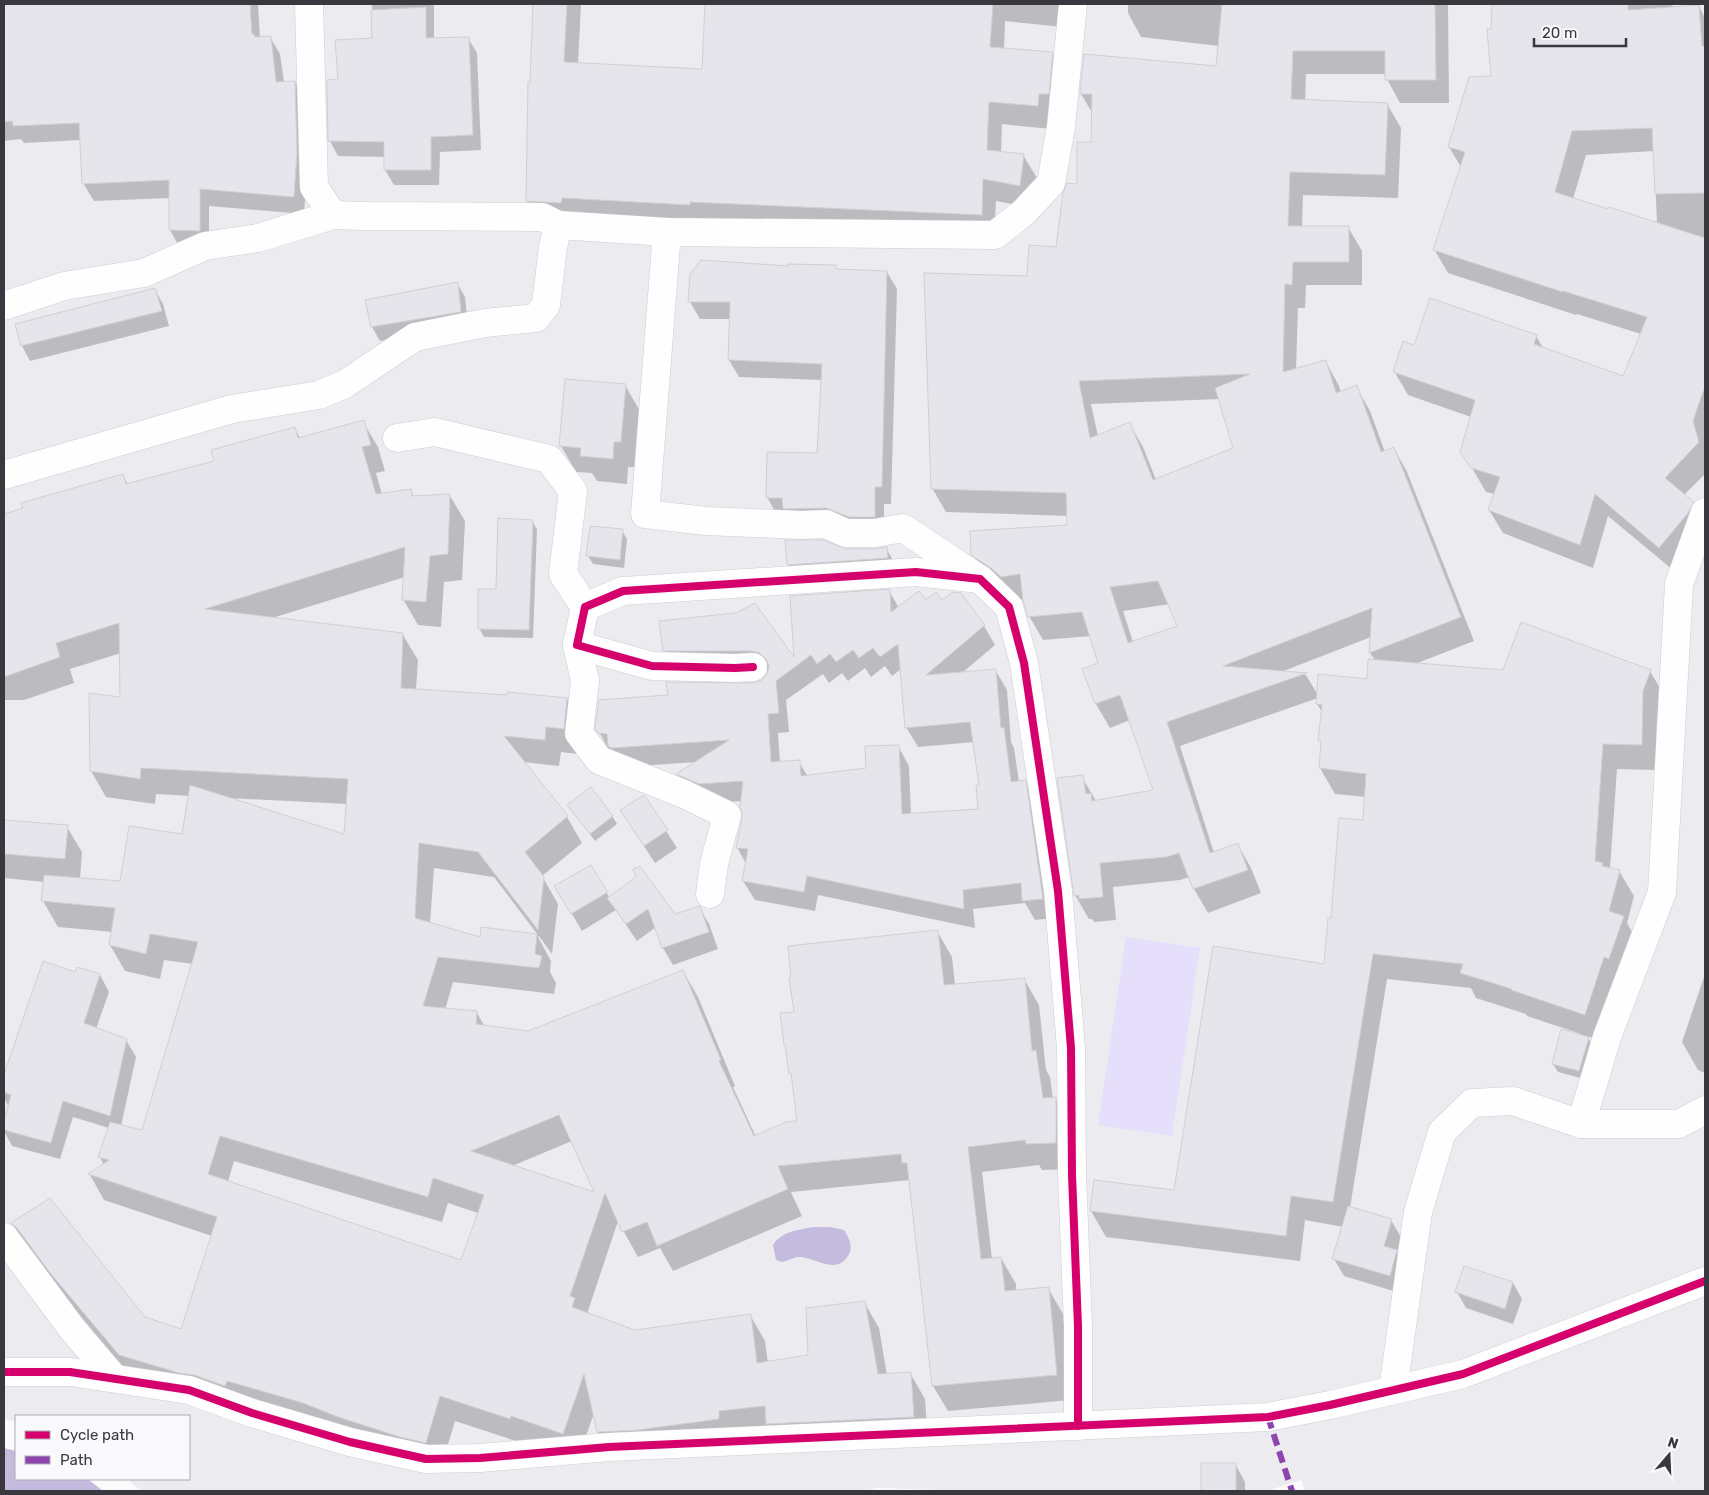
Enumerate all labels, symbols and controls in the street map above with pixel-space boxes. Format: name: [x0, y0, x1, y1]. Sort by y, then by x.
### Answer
scale bar: [1534, 15, 1626, 47]
text: 20 m: [1542, 24, 1577, 42]
legend: [15, 1415, 190, 1480]
text: Cycle path: [60, 1426, 134, 1444]
north arrow: [1644, 1430, 1694, 1480]
text: N: [1666, 1434, 1681, 1453]
text: Path: [60, 1451, 93, 1469]

